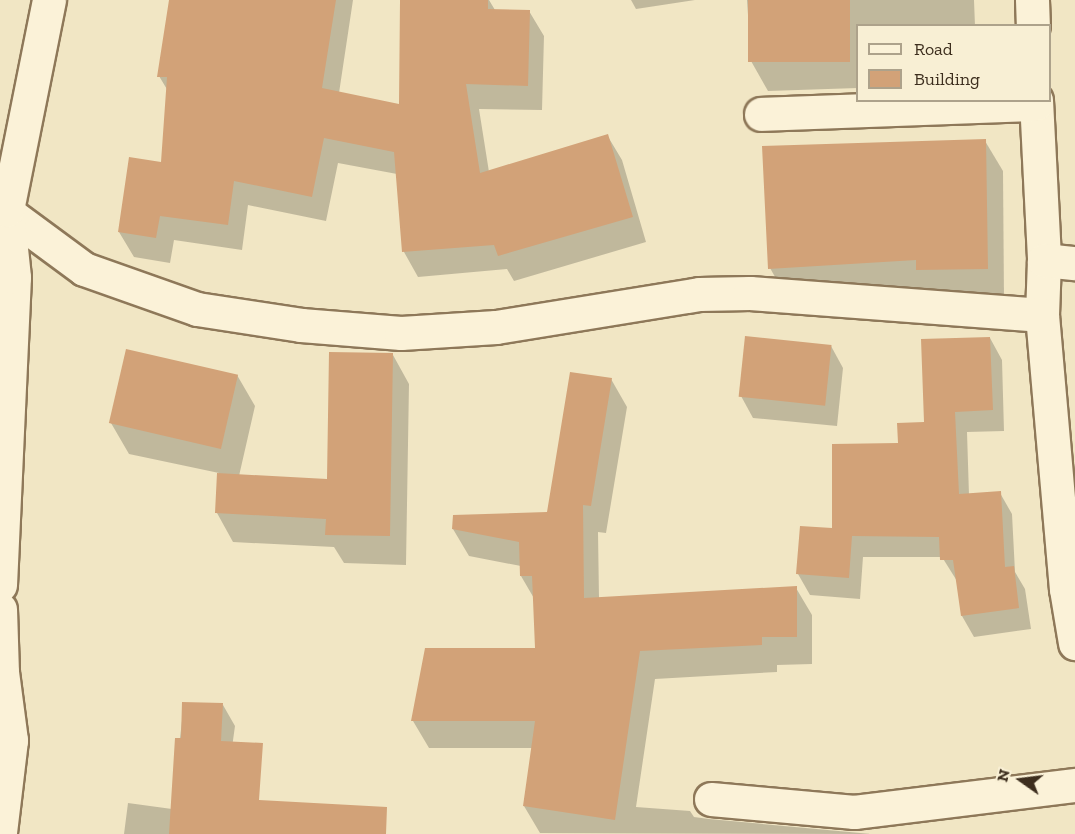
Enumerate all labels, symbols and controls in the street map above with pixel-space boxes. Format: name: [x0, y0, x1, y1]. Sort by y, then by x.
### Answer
legend: [856, 24, 1051, 102]
text: Road: [914, 38, 953, 60]
text: Building: [914, 68, 980, 90]
north arrow: [991, 750, 1051, 810]
text: N: [992, 767, 1014, 784]

